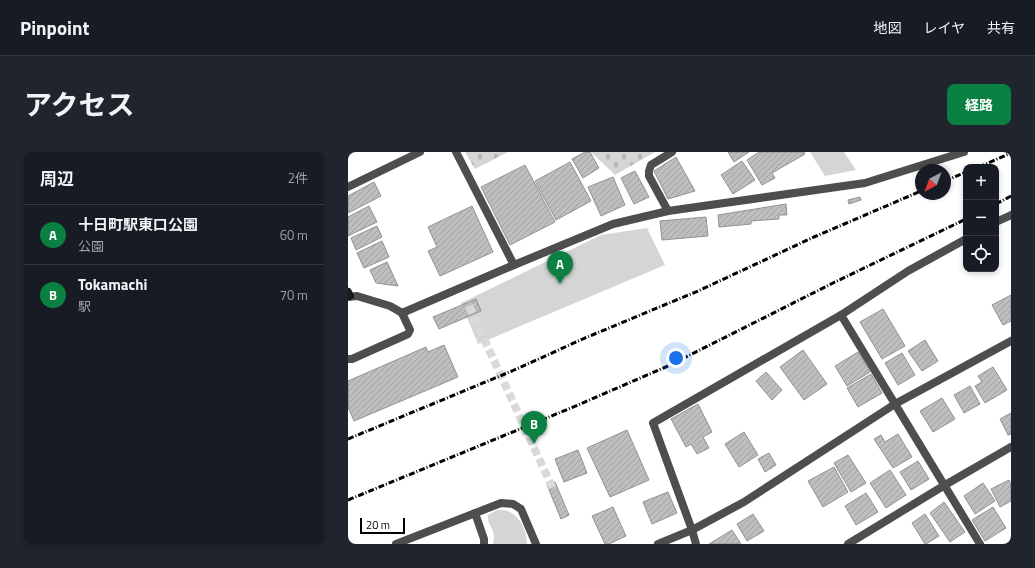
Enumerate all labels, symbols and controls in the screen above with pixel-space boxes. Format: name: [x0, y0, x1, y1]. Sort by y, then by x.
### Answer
text: Pinpoint: [20, 13, 89, 42]
text: 地図: [873, 17, 901, 38]
text: レイヤ: [923, 17, 965, 38]
text: 共有: [987, 17, 1015, 38]
text: アクセス: [24, 83, 135, 126]
button: 経路: [947, 84, 1011, 125]
north arrow: [915, 164, 951, 200]
map controls: [963, 164, 999, 272]
button: +: [963, 164, 999, 200]
text: 周辺: [40, 166, 74, 192]
text: 2件: [288, 168, 308, 188]
button: −: [963, 200, 999, 236]
text: 十日町駅東口公園: [78, 213, 198, 236]
text: A: [49, 225, 57, 245]
text: 60 m: [280, 225, 308, 245]
text: 公園: [78, 236, 104, 256]
button: locate: [963, 236, 999, 272]
pin: A: [547, 251, 573, 284]
text: Tokamachi: [78, 273, 147, 296]
text: B: [49, 285, 57, 305]
text: 70 m: [280, 285, 308, 305]
text: 駅: [78, 296, 91, 316]
your location: [666, 348, 686, 368]
pin: B: [521, 411, 547, 444]
scale bar: [360, 516, 405, 535]
text: 20 m: [366, 517, 390, 533]

